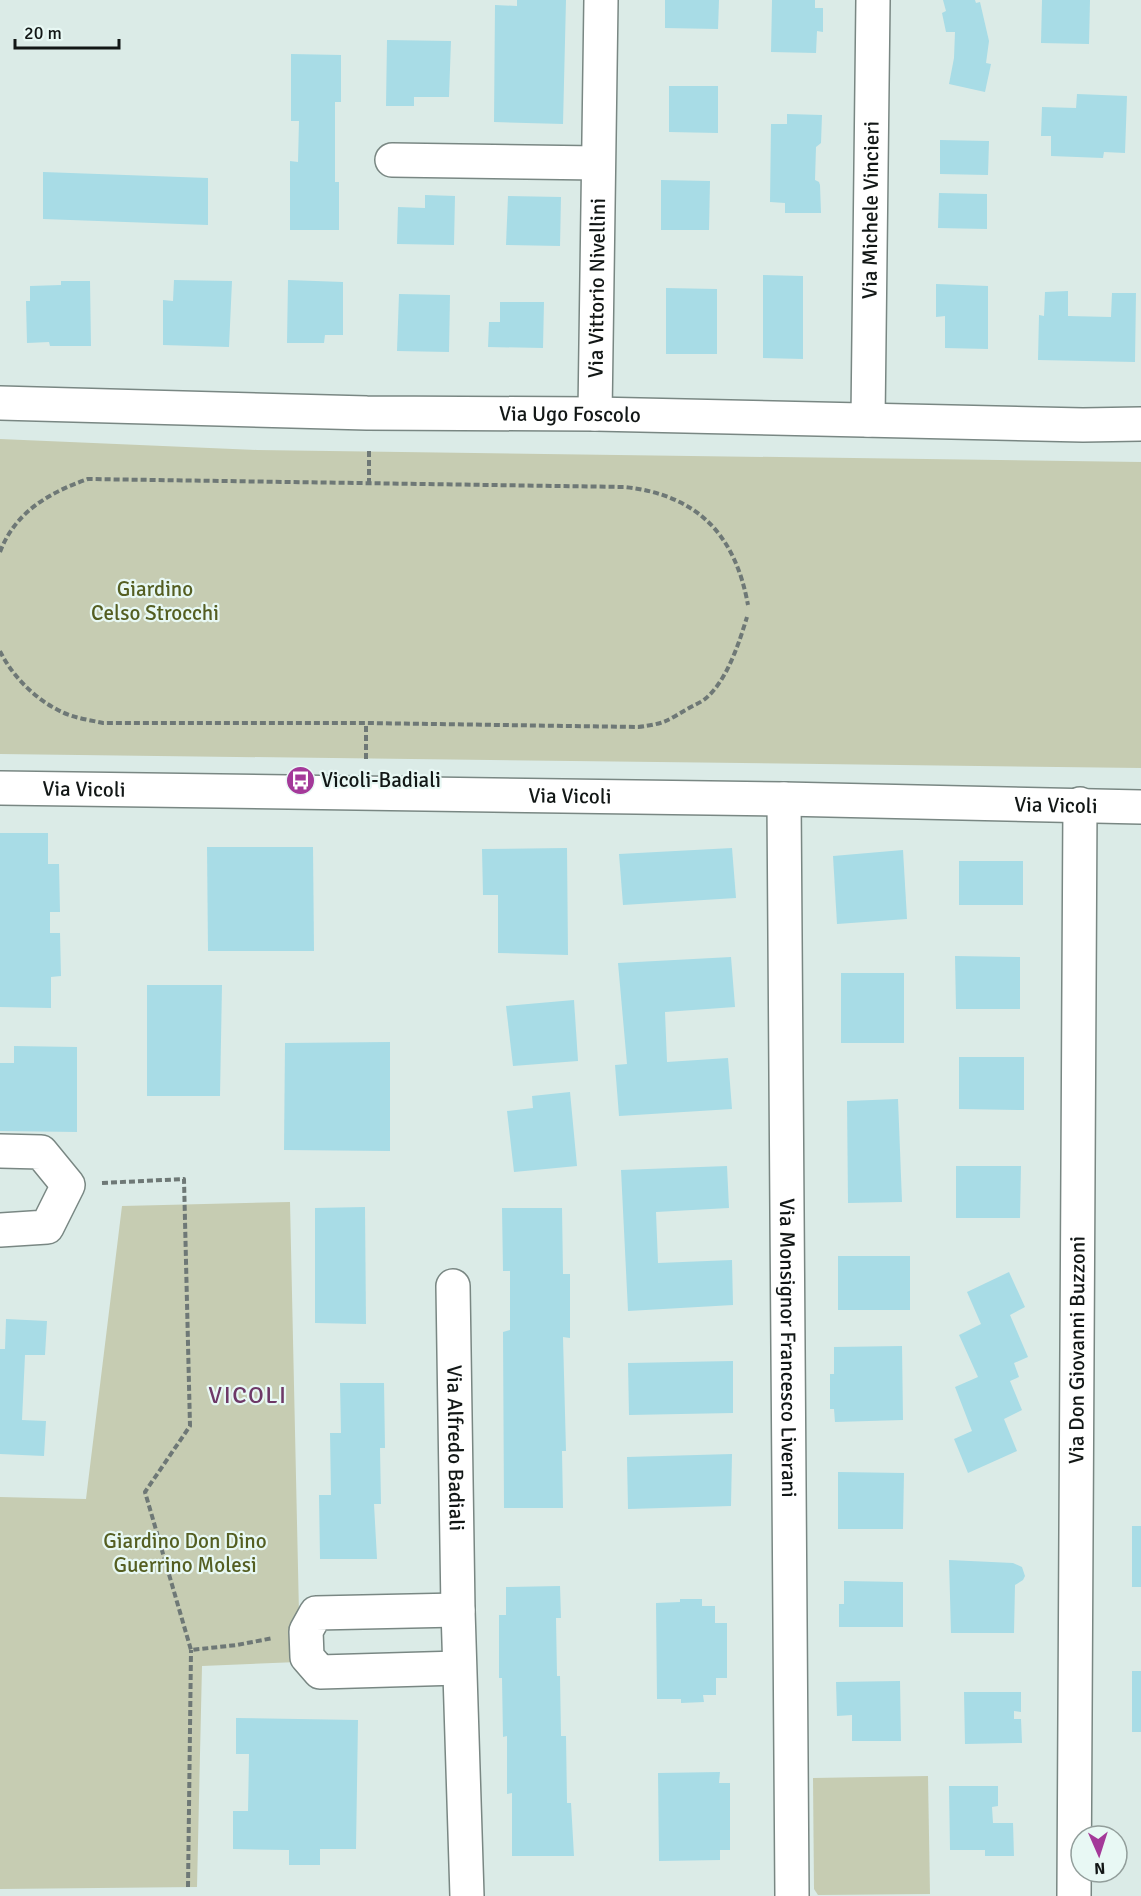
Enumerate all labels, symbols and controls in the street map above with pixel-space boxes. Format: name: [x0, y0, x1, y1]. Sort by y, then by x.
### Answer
scale bar: [15, 12, 118, 50]
text: 20 m: [24, 22, 62, 44]
street label: Via Michele Vincieri: [856, 121, 885, 299]
street label: Via Vittorio Nivellini: [583, 198, 611, 378]
street label: Via Ugo Foscolo: [499, 401, 641, 428]
park label: Giardino Celso Strocchi: [91, 576, 219, 626]
bus stop icon: Vicoli-Badiali: [284, 764, 316, 796]
place label: Vicoli-Badiali: [321, 767, 441, 793]
street label: Via Vicoli: [42, 776, 126, 803]
street label: Via Vicoli: [528, 782, 612, 810]
street label: Via Vicoli: [1014, 791, 1098, 819]
street label: Via Monsignor Francesco Liverani: [774, 1198, 802, 1498]
street label: Via Don Giovanni Buzzoni: [1063, 1236, 1091, 1464]
street label: Via Alfredo Badiali: [441, 1365, 470, 1531]
district label: VICOLI: [208, 1380, 288, 1410]
park label: Giardino Don Dino Guerrino Molesi: [103, 1528, 267, 1578]
north arrow: [1069, 1824, 1129, 1884]
text: N: [1094, 1858, 1106, 1878]

